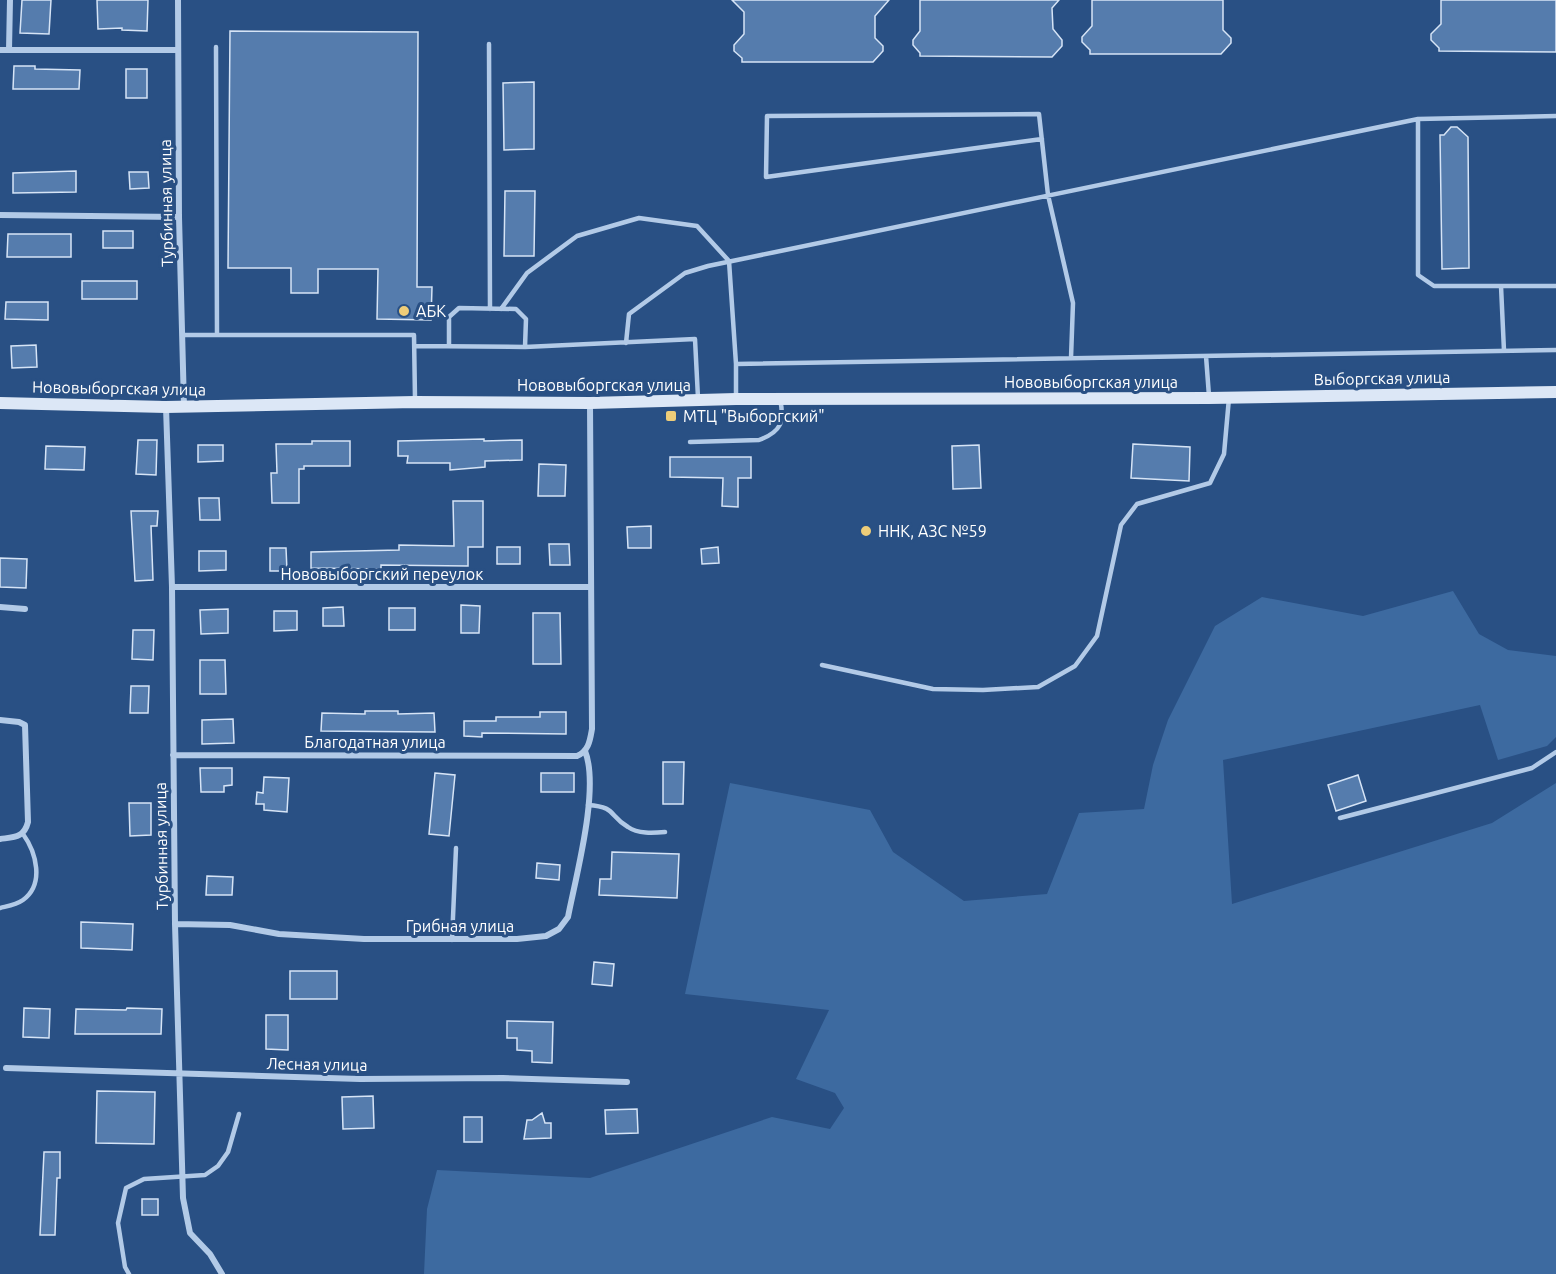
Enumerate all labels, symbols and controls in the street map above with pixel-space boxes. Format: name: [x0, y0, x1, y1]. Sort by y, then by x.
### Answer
street label: Турбинная улица: [156, 139, 176, 267]
place label: АБК: [416, 302, 446, 320]
marker: АБК: [397, 304, 411, 318]
street label: Выборгская улица: [1314, 368, 1450, 388]
street label: Нововыборгская улица: [1004, 373, 1178, 391]
street label: Нововыборгская улица: [517, 376, 691, 394]
street label: Нововыборгская улица: [32, 377, 206, 399]
place label: МТЦ "Выборгский": [683, 407, 825, 425]
marker: МТЦ "Выборгский": [664, 409, 678, 423]
place label: ННК, АЗС №59: [878, 522, 987, 540]
marker: ННК, АЗС №59: [859, 524, 873, 538]
street label: Нововыборгский переулок: [281, 565, 483, 583]
street label: Благодатная улица: [304, 733, 446, 751]
street label: Турбинная улица: [151, 782, 171, 910]
street label: Грибная улица: [406, 917, 514, 935]
street label: Лесная улица: [266, 1054, 368, 1074]

